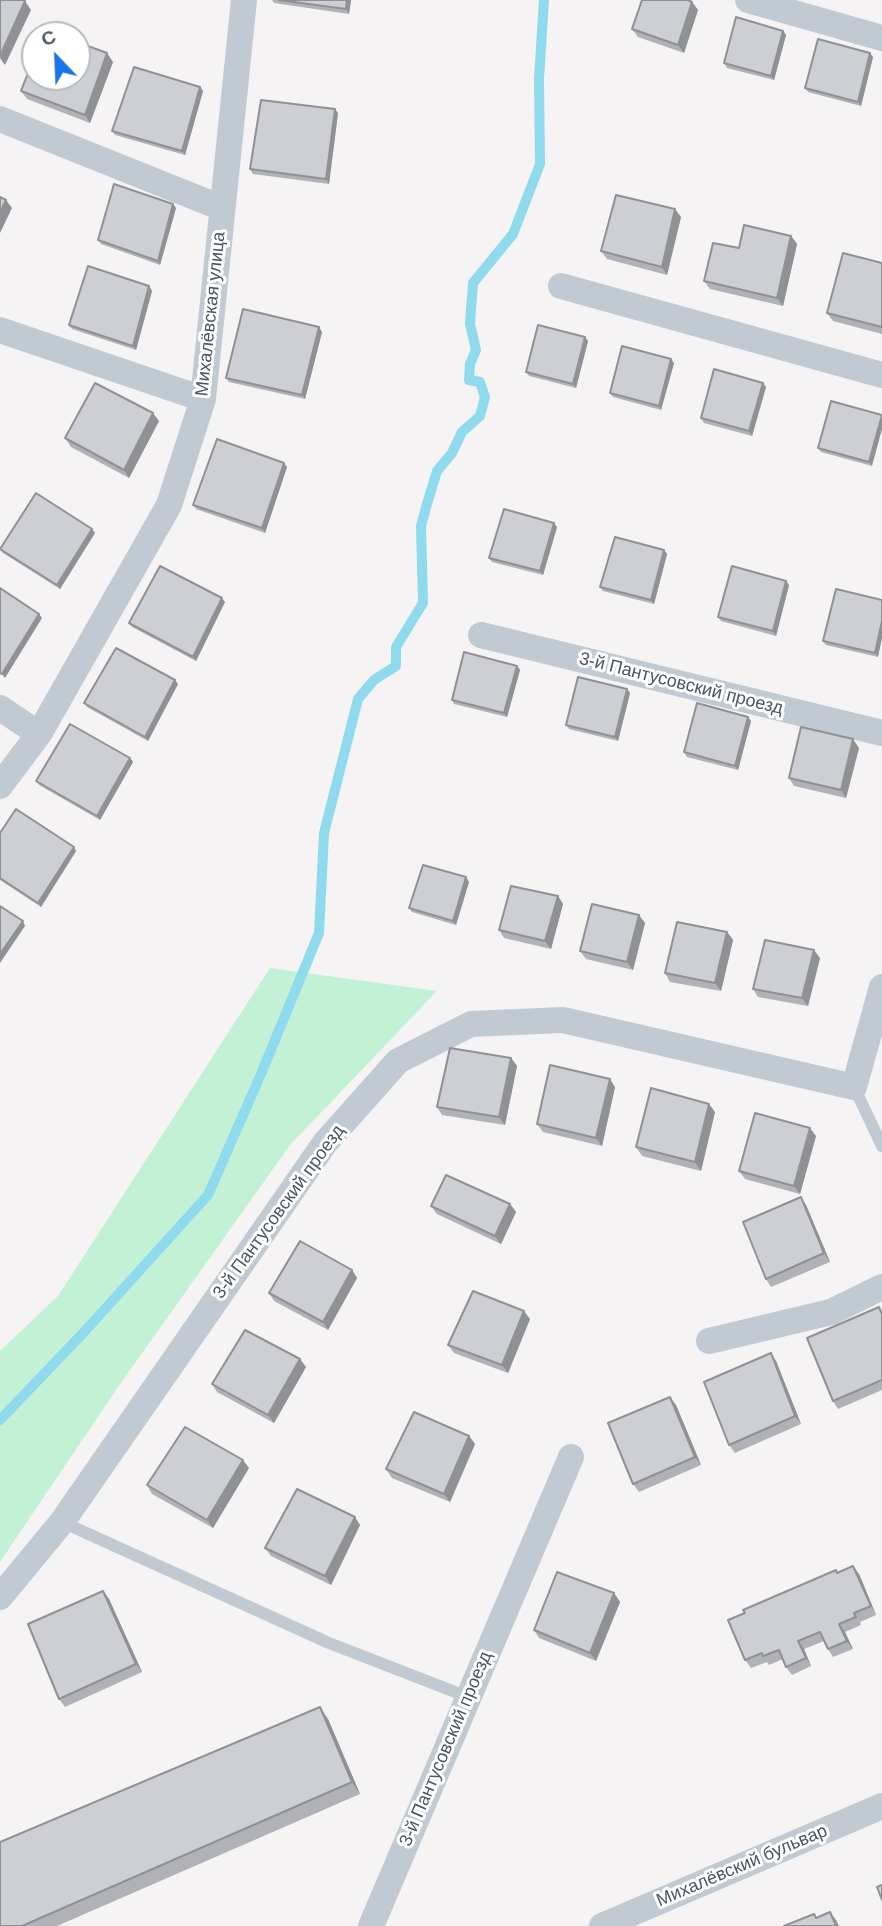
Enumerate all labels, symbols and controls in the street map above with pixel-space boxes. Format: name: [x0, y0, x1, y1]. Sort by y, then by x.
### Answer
north arrow: [21, 21, 91, 91]
text: С: [38, 26, 59, 50]
street label: Михалёвская улица: [192, 231, 230, 397]
street label: 3-й Пантусовский проезд: [577, 648, 785, 720]
street label: 3-й Пантусовский проезд: [209, 1121, 349, 1303]
street label: 3-й Пантусовский проезд: [395, 1648, 497, 1850]
street label: Михалёвский бульвар: [653, 1820, 831, 1912]

